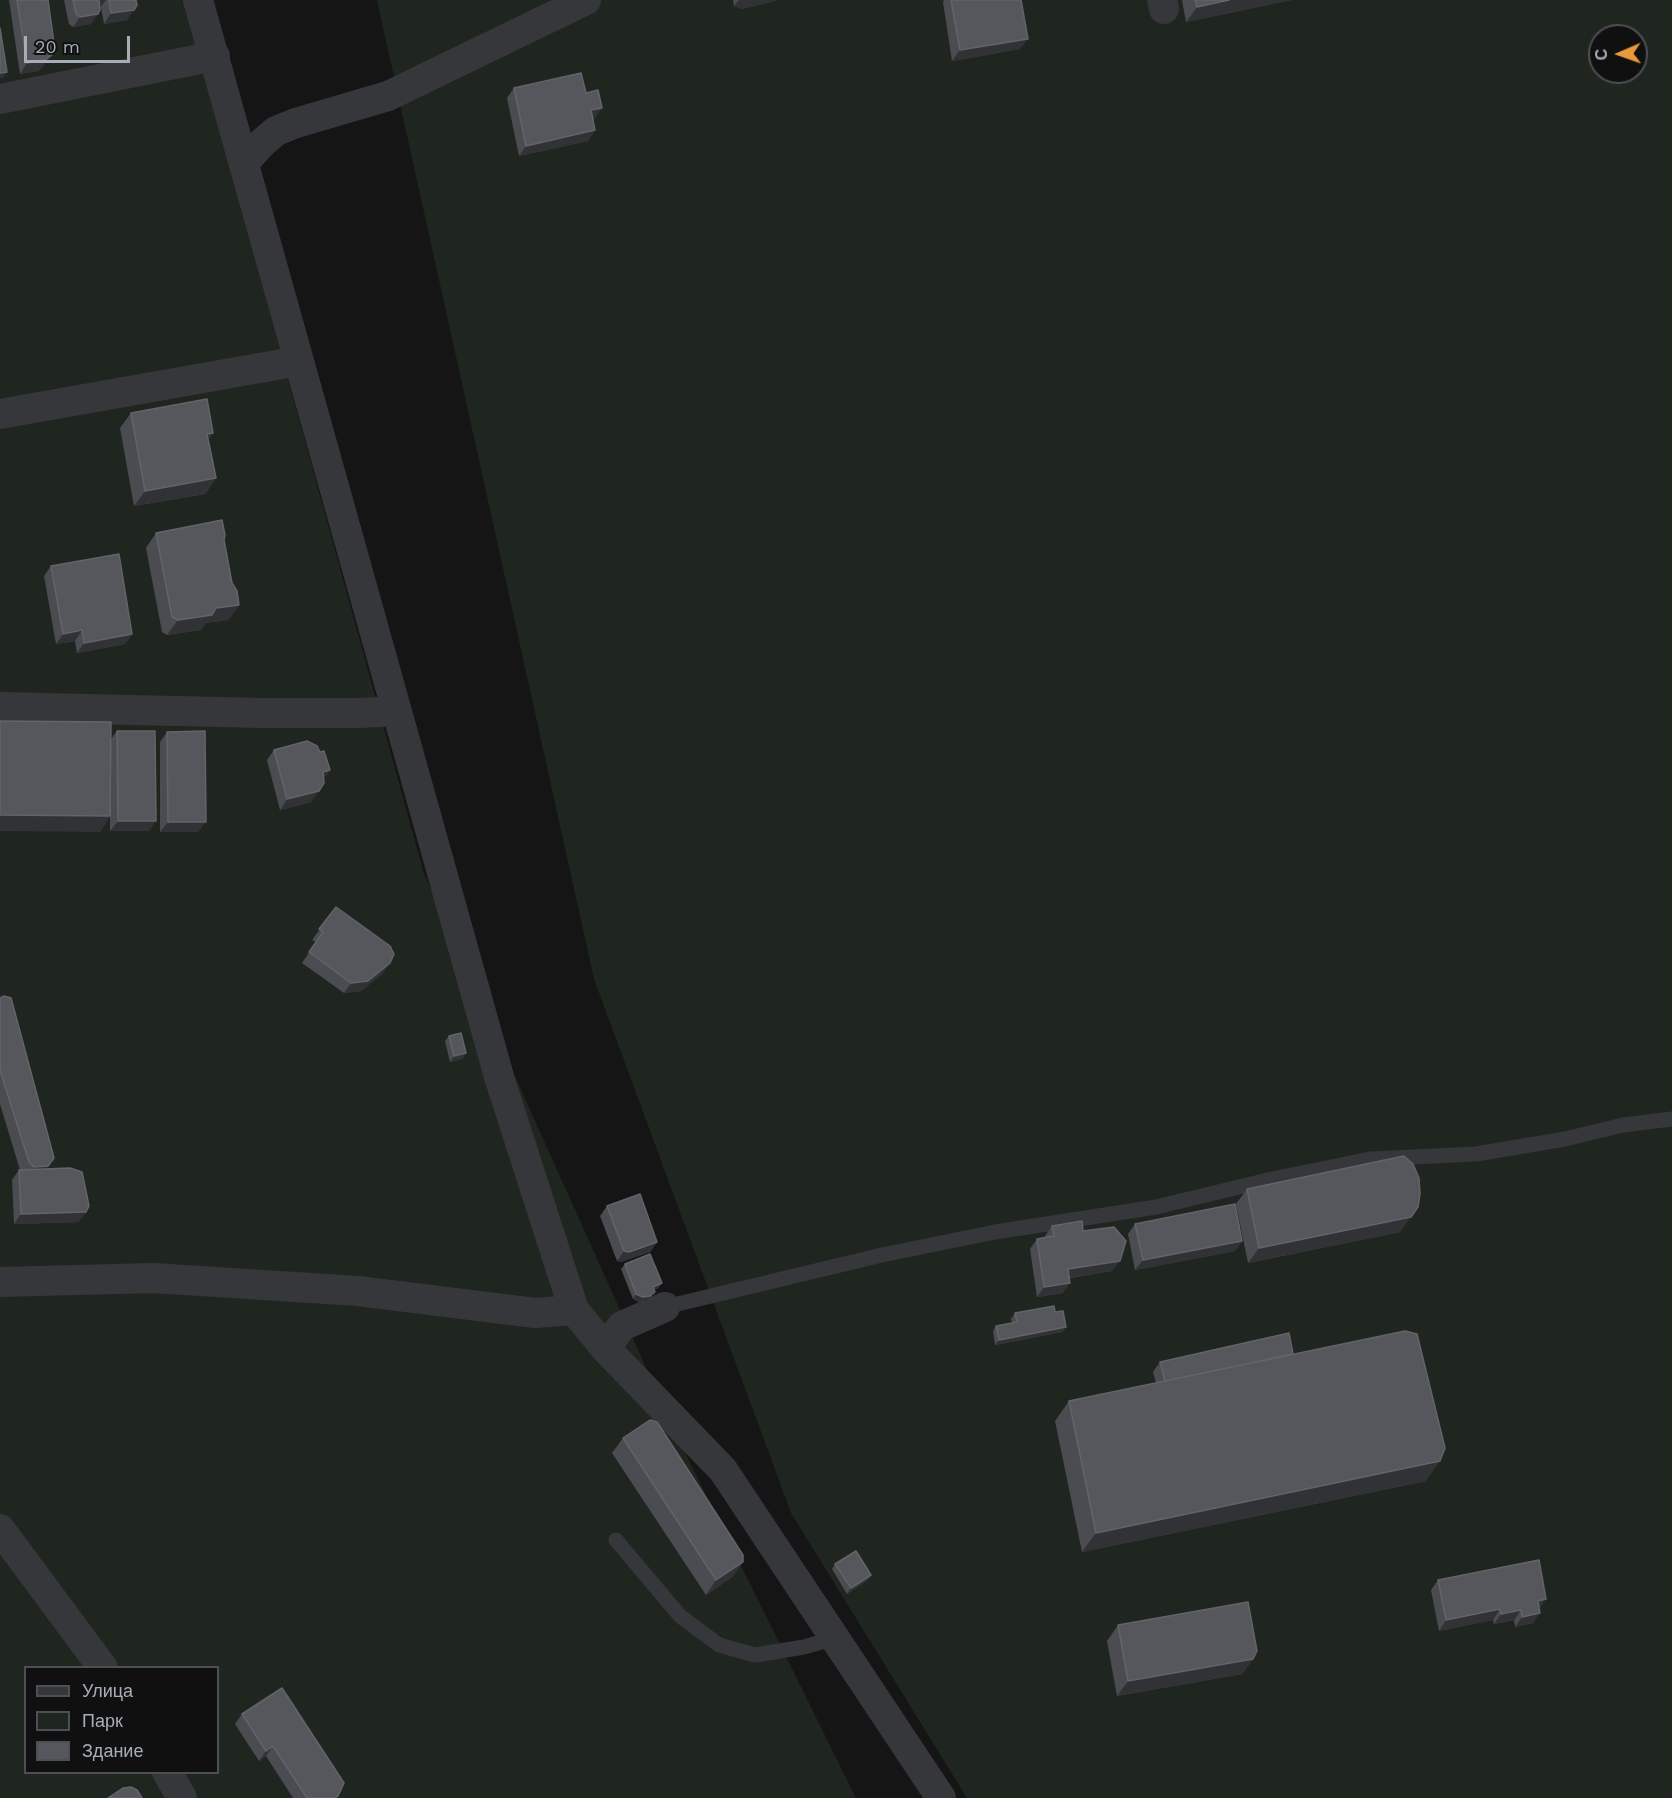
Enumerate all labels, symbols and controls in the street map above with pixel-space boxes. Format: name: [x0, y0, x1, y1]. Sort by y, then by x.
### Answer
scale bar: [27, 24, 134, 62]
north arrow: [1588, 24, 1648, 84]
text: 20 m: [35, 36, 80, 57]
text: С: [1592, 48, 1611, 61]
legend: [24, 1666, 219, 1774]
text: Улица: [82, 1680, 133, 1701]
text: Парк: [82, 1710, 123, 1731]
text: Здание: [82, 1740, 143, 1761]

